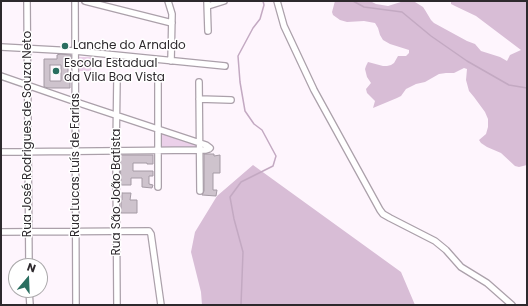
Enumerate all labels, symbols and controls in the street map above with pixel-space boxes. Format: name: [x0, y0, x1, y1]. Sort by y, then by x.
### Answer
street label: Rua José Rodrigues de Souza Neto: [21, 31, 35, 237]
place label: Lanche do Arnaldo: [73, 39, 186, 53]
marker: Lanche do Arnaldo: [60, 41, 70, 51]
place label: Escola Estadual da Vila Boa Vista: [64, 57, 165, 85]
marker: Escola Estadual da Vila Boa Vista: [51, 66, 61, 76]
street label: Rua Lucas Luís de Farias: [69, 93, 83, 237]
street label: Rua São João Batista: [110, 129, 124, 255]
north arrow: [8, 258, 48, 298]
text: N: [25, 259, 38, 277]

